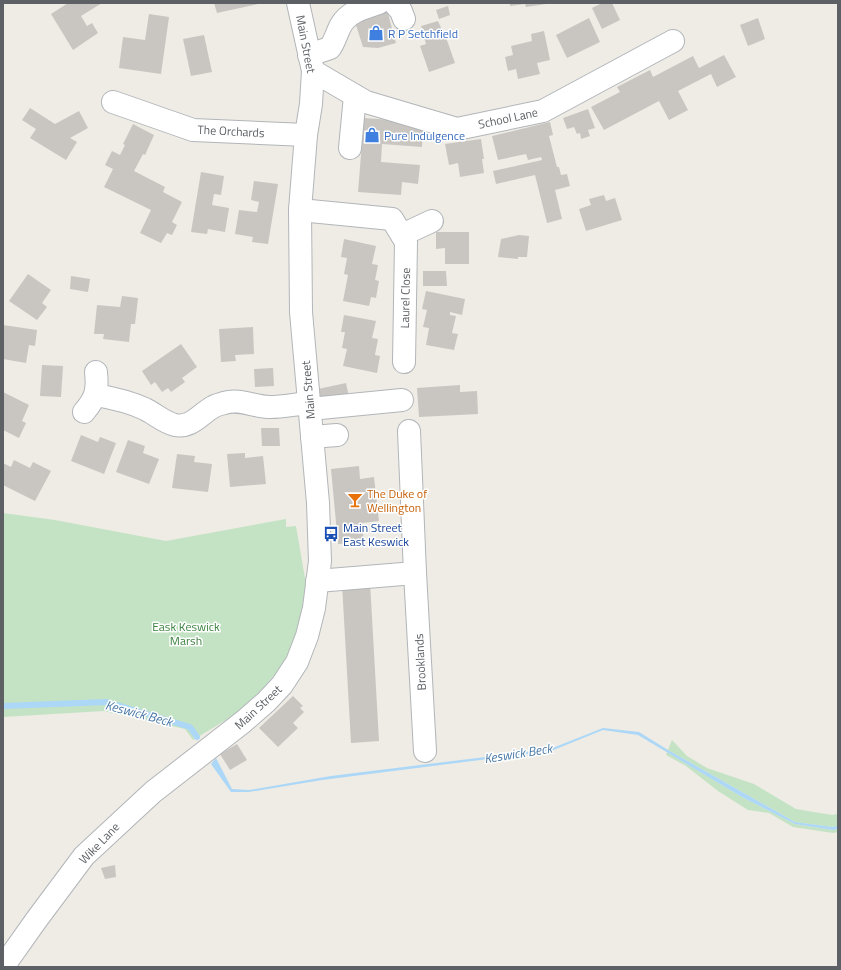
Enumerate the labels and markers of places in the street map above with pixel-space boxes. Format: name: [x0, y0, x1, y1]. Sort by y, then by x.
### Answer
shop icon: R P Setchfield: [367, 24, 385, 42]
place label: R P Setchfield: [388, 24, 458, 43]
shop icon: Pure Indulgence: [363, 126, 381, 144]
place label: Pure Indulgence: [384, 126, 465, 145]
place label: The Duke of Wellington: [367, 484, 427, 517]
bar icon: The Duke of Wellington: [346, 491, 364, 509]
place label: Main Street East Keswick: [343, 518, 409, 551]
bus stop icon: Main Street East Keswick: [322, 525, 340, 543]

